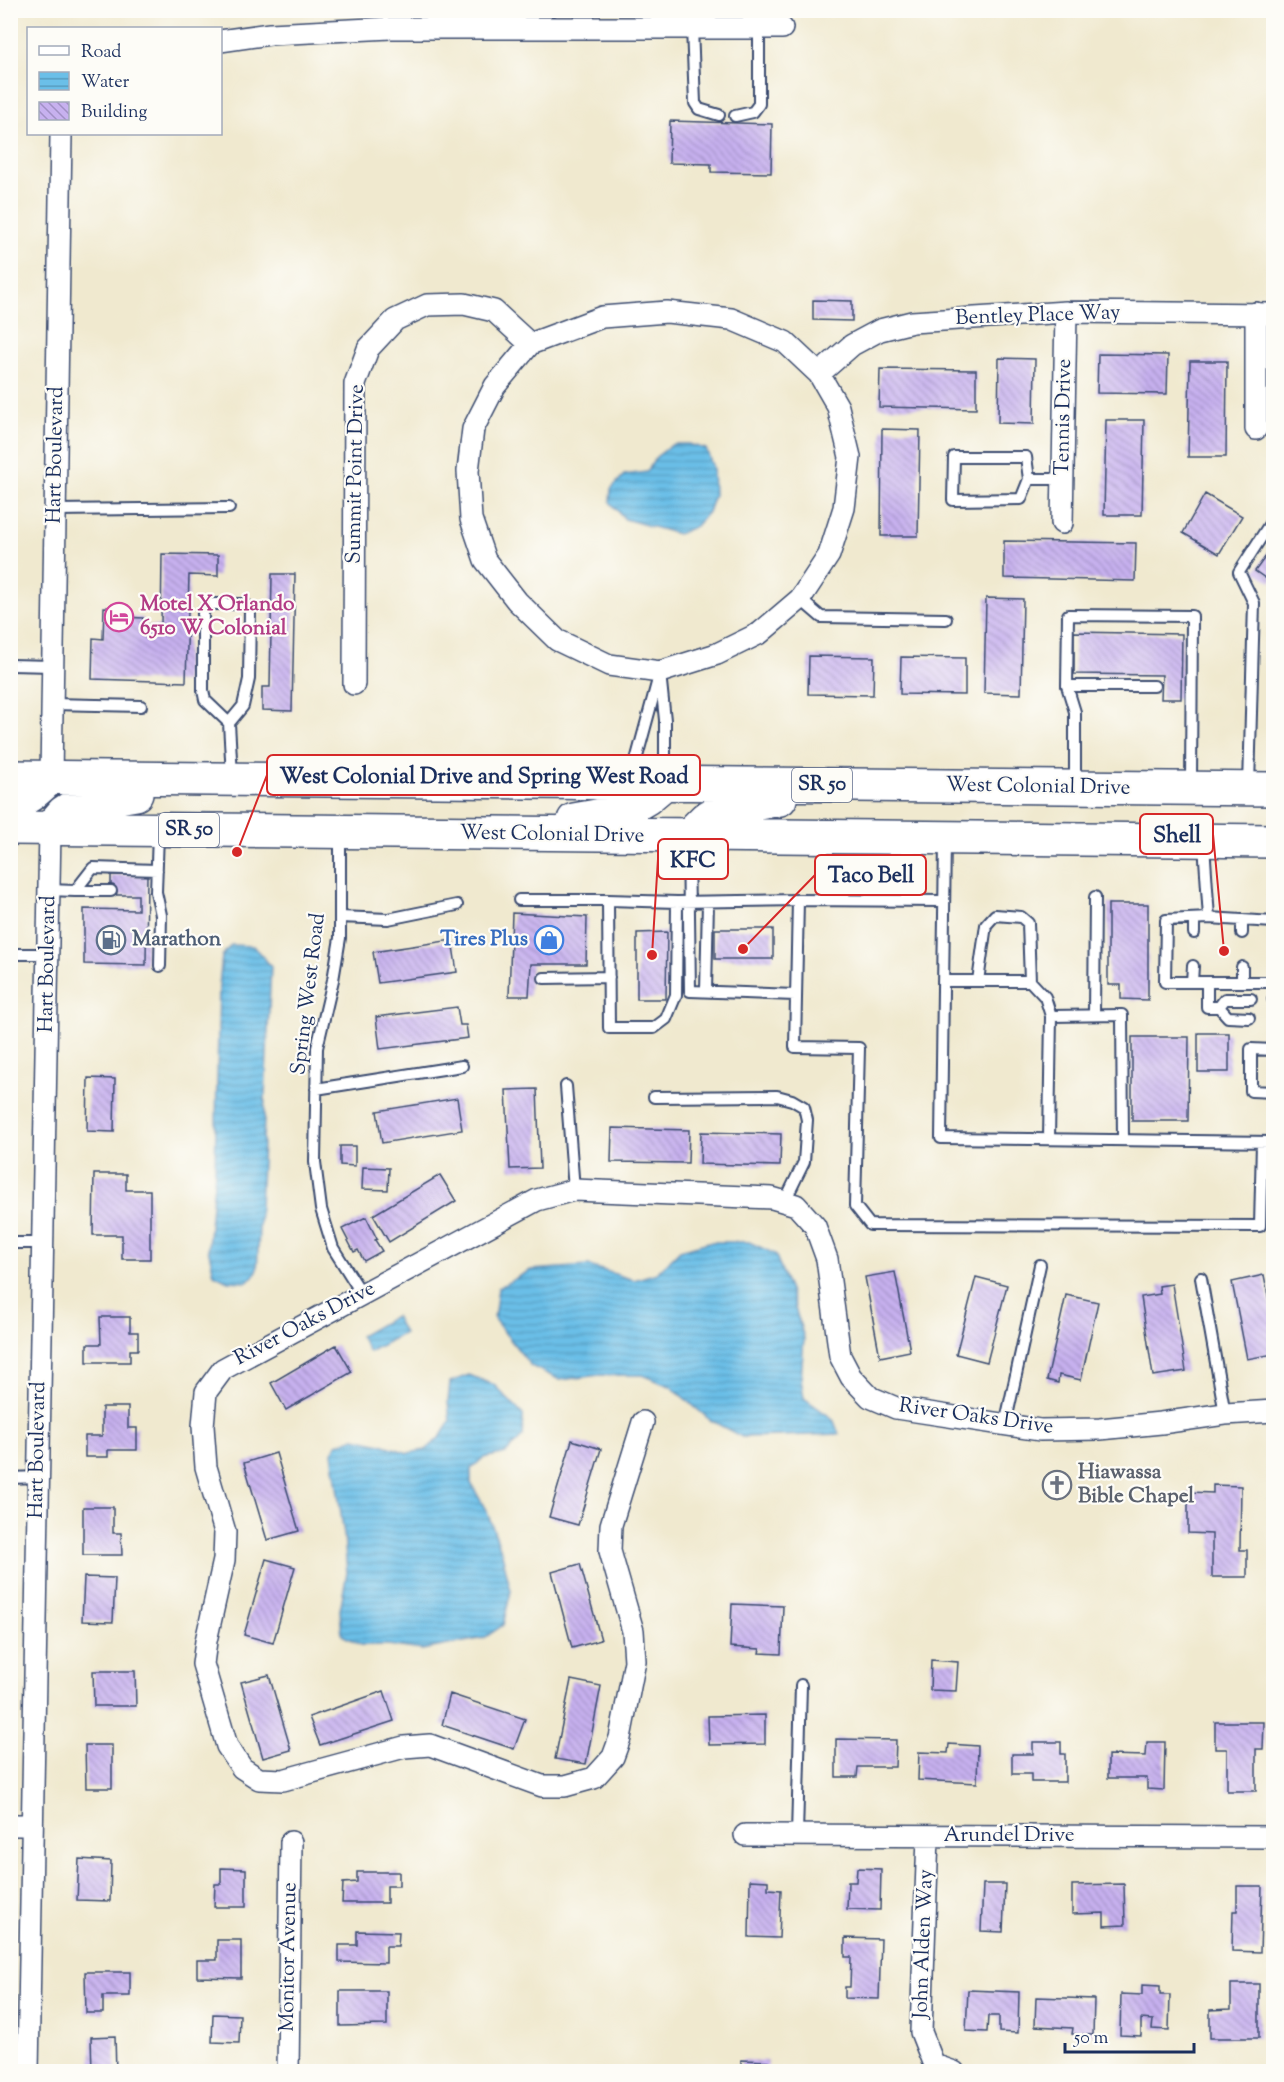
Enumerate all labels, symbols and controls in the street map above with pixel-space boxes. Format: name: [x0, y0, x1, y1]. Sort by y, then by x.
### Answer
legend: [27, 27, 222, 135]
text: Road: [81, 40, 121, 66]
text: Water: [81, 70, 130, 96]
text: Building: [81, 100, 147, 126]
street label: Bentley Place Way: [955, 298, 1122, 334]
street label: Tennis Drive: [1048, 358, 1080, 476]
street label: Summit Point Drive: [339, 384, 373, 564]
street label: Hart Boulevard: [40, 386, 72, 524]
place label: Motel X Orlando 6510 W Colonial: [140, 590, 295, 644]
hotel icon: Motel X Orlando 6510 W Colonial: [103, 601, 135, 633]
callout: West Colonial Drive and Spring West Road: [267, 755, 700, 795]
text: West Colonial Drive and Spring West Road: [279, 762, 689, 794]
road number: SR 50: [792, 768, 852, 802]
street label: West Colonial Drive: [945, 770, 1131, 804]
road number: SR 50: [159, 813, 219, 847]
callout: Shell: [1140, 814, 1213, 854]
street label: West Colonial Drive: [459, 818, 645, 852]
text: Shell: [1153, 821, 1202, 853]
callout: KFC: [658, 839, 728, 879]
text: KFC: [670, 846, 716, 878]
callout: Taco Bell: [815, 855, 926, 895]
text: Taco Bell: [828, 861, 915, 893]
street label: Hart Boulevard: [32, 895, 64, 1033]
street label: Spring West Road: [284, 911, 334, 1077]
fuel station icon: Marathon: [95, 924, 127, 956]
shop icon: Tires Plus: [533, 924, 565, 956]
place label: Marathon: [132, 925, 222, 955]
place label: Tires Plus: [440, 925, 528, 955]
street label: River Oaks Drive: [229, 1274, 381, 1374]
street label: Hart Boulevard: [22, 1381, 54, 1519]
street label: River Oaks Drive: [897, 1391, 1055, 1443]
place label: Hiawassa Bible Chapel: [1078, 1458, 1194, 1512]
church icon: Hiawassa Bible Chapel: [1041, 1469, 1073, 1501]
street label: Arundel Drive: [944, 1821, 1075, 1851]
street label: John Alden Way: [906, 1868, 942, 2020]
street label: Monitor Avenue: [273, 1882, 305, 2032]
scale bar: [1065, 2016, 1194, 2054]
text: 50 m: [1073, 2026, 1109, 2052]

